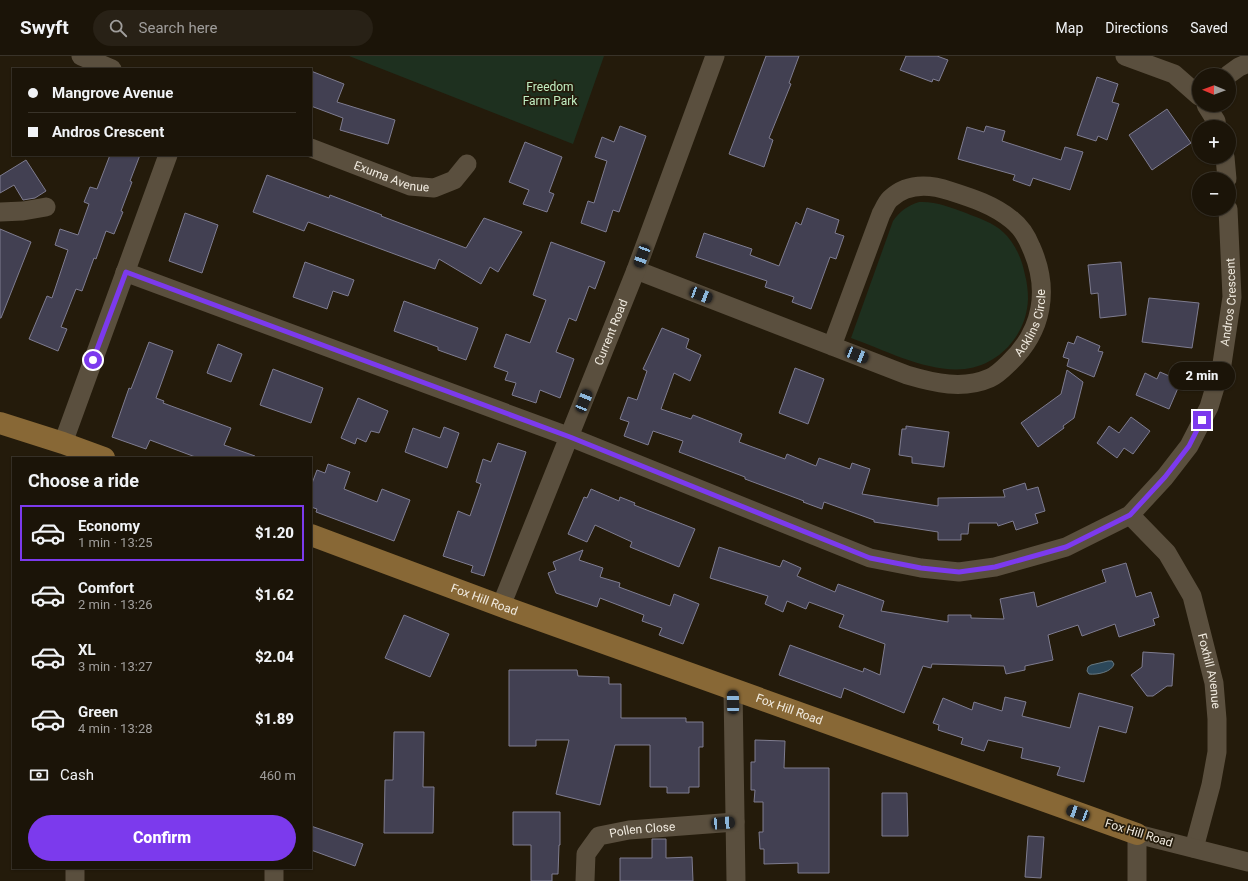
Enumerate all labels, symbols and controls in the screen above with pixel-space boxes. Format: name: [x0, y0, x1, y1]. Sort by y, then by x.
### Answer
search box: [93, 10, 373, 46]
text: Swyft: [20, 16, 69, 39]
icon: search: [107, 17, 129, 39]
text: Search here: [139, 19, 218, 37]
text: Map: [1056, 20, 1083, 36]
text: Directions: [1105, 20, 1168, 36]
text: Saved: [1190, 20, 1228, 36]
north arrow: [1192, 68, 1236, 112]
map controls: [1192, 68, 1236, 216]
park label: Freedom Farm Park: [523, 80, 578, 108]
text: Mangrove Avenue: [52, 84, 173, 102]
button: +: [1192, 120, 1236, 164]
text: Andros Crescent: [52, 123, 164, 141]
street label: Exuma Avenue: [352, 158, 430, 195]
button: −: [1192, 172, 1236, 216]
car: [632, 243, 652, 269]
street label: Andros Crescent: [1218, 258, 1239, 347]
car: [688, 285, 714, 305]
street label: Acklins Circle: [1011, 289, 1048, 360]
street label: Current Road: [591, 297, 631, 367]
car: [844, 345, 870, 365]
route start: [84, 351, 102, 369]
callout: 2 min: [1169, 362, 1235, 390]
text: 2 min: [1186, 368, 1218, 383]
car: [574, 388, 594, 414]
route end: [1193, 411, 1211, 429]
text: Choose a ride: [28, 470, 139, 491]
icon: car: [30, 515, 66, 551]
text: Economy: [78, 517, 140, 535]
text: $1.20: [255, 524, 294, 542]
text: 1 min · 13:25: [78, 535, 153, 550]
icon: car: [30, 577, 66, 613]
text: Comfort: [78, 579, 134, 597]
street label: Fox Hill Road: [449, 581, 520, 618]
text: $1.62: [255, 586, 294, 604]
text: 2 min · 13:26: [78, 597, 153, 612]
street label: Foxhill Avenue: [1195, 632, 1223, 709]
icon: car: [30, 639, 66, 675]
text: XL: [78, 641, 96, 659]
text: $2.04: [255, 648, 294, 666]
text: 3 min · 13:27: [78, 659, 153, 674]
car: [727, 690, 739, 714]
street label: Fox Hill Road: [754, 691, 825, 728]
icon: car: [30, 701, 66, 737]
text: Green: [78, 703, 118, 721]
text: $1.89: [255, 710, 294, 728]
text: 4 min · 13:28: [78, 721, 153, 736]
icon: cash: [28, 764, 50, 786]
text: Cash: [60, 766, 94, 784]
text: 460 m: [259, 768, 296, 783]
car: [1065, 803, 1091, 823]
button: Confirm: [28, 815, 296, 861]
car: [711, 816, 735, 830]
street label: Fox Hill Road: [1103, 816, 1175, 850]
street label: Pollen Close: [608, 820, 676, 841]

